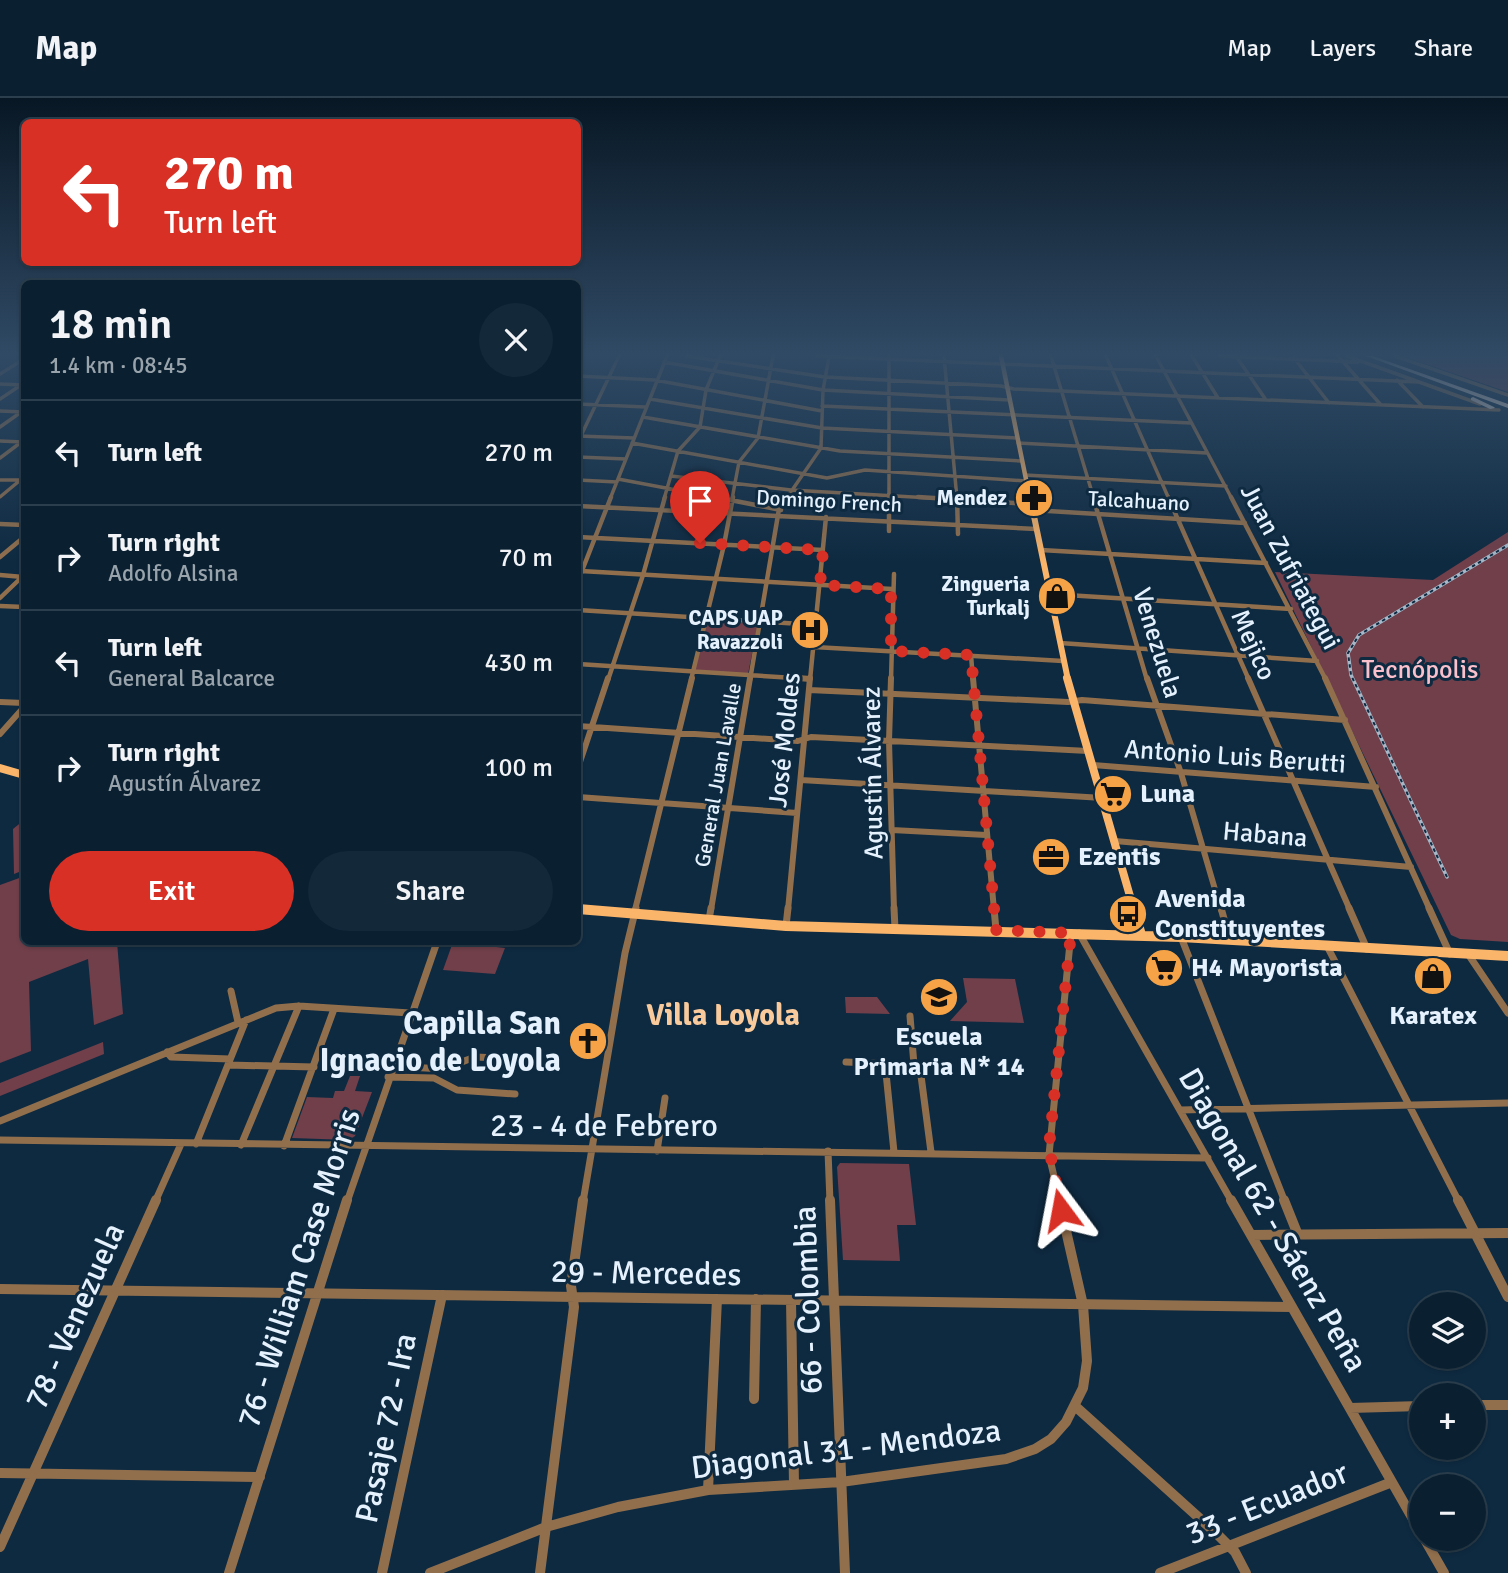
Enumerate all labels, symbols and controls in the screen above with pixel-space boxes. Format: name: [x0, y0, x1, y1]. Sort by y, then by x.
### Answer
text: Map: [35, 28, 97, 69]
text: Map: [1227, 33, 1272, 63]
text: Layers: [1310, 33, 1376, 63]
text: Share: [1414, 33, 1473, 63]
text: 270 m: [164, 143, 294, 203]
icon: left: [49, 147, 140, 238]
text: Turn left: [164, 203, 277, 242]
text: 18 min: [49, 299, 172, 350]
button: close: [479, 303, 553, 377]
text: 1.4 km · 08:45: [49, 351, 188, 380]
icon: left: [49, 434, 87, 472]
text: Turn left: [108, 437, 202, 469]
text: 270 m: [484, 437, 553, 469]
pin: [670, 471, 730, 543]
pharmacy icon: Mendez: [1013, 477, 1055, 519]
street label: Juan Zufriategui: [1233, 479, 1347, 655]
icon: arrive: [681, 482, 719, 520]
street label: Domingo French: [755, 484, 903, 518]
place label: Mendez: [936, 485, 1007, 511]
street label: Talcahuano: [1087, 485, 1191, 517]
text: Turn right: [108, 527, 220, 559]
icon: right: [49, 539, 87, 577]
text: 70 m: [498, 542, 553, 574]
text: Adolfo Alsina: [108, 559, 238, 588]
place label: Zingueria Turkalj: [941, 571, 1030, 621]
shop icon: Zingueria Turkalj: [1036, 575, 1078, 617]
street label: Venezuela: [1125, 584, 1189, 702]
place label: CAPS UAP Ravazzoli: [689, 605, 783, 655]
street label: Mejico: [1223, 605, 1283, 685]
hospital icon: CAPS UAP Ravazzoli: [789, 609, 831, 651]
text: Turn left: [108, 632, 202, 664]
icon: left: [49, 644, 87, 682]
text: 430 m: [484, 647, 553, 679]
park label: Tecnópolis: [1362, 654, 1478, 686]
text: General Balcarce: [108, 664, 275, 693]
street label: José Moldes: [762, 671, 808, 809]
street label: General Juan Lavalle: [689, 681, 747, 869]
street label: Agustín Álvarez: [855, 686, 891, 860]
street label: Antonio Luis Berutti: [1123, 733, 1347, 781]
text: Turn right: [108, 737, 220, 769]
icon: right: [49, 749, 87, 787]
text: 100 m: [484, 752, 553, 784]
text: Agustín Álvarez: [108, 769, 261, 798]
supermarket icon: Luna: [1092, 773, 1134, 815]
place label: Luna: [1140, 778, 1195, 810]
street label: Habana: [1221, 815, 1309, 855]
office icon: Ezentis: [1030, 836, 1072, 878]
place label: Ezentis: [1078, 841, 1161, 873]
button: Exit: [49, 851, 294, 931]
button: Share: [308, 851, 553, 931]
place label: Avenida Constituyentes: [1155, 883, 1325, 945]
bus stop icon: Avenida Constituyentes: [1107, 893, 1149, 935]
supermarket icon: H4 Mayorista: [1143, 947, 1185, 989]
place label: H4 Mayorista: [1191, 952, 1343, 984]
shop icon: Karatex: [1412, 955, 1454, 997]
school or university icon: Escuela Primaria N* 14: [918, 976, 960, 1018]
district label: Villa Loyola: [646, 997, 800, 1034]
place label: Karatex: [1389, 1000, 1477, 1032]
place label: Capilla San Ignacio de Loyola: [319, 1004, 561, 1080]
church icon: Capilla San Ignacio de Loyola: [567, 1020, 609, 1062]
place label: Escuela Primaria N* 14: [854, 1021, 1024, 1083]
street label: Diagonal 62 - Sáenz Peña: [1170, 1061, 1376, 1379]
street label: 76 - William Case Morris: [229, 1104, 369, 1432]
street label: 23 - 4 de Febrero: [490, 1106, 718, 1145]
position arrow: [1024, 1173, 1098, 1247]
street label: 66 - Colombia: [785, 1205, 831, 1395]
street label: 78 - Venezuela: [17, 1217, 133, 1415]
street label: 29 - Mercedes: [550, 1252, 742, 1294]
map controls: [1409, 1292, 1486, 1551]
button: layers: [1409, 1292, 1486, 1369]
street label: Pasaje 72 - Ira: [347, 1330, 425, 1526]
button: +: [1409, 1383, 1486, 1460]
street label: Diagonal 31 - Mendoza: [689, 1411, 1003, 1487]
street label: 33 - Ecuador: [1180, 1453, 1354, 1553]
button: −: [1409, 1474, 1486, 1551]

